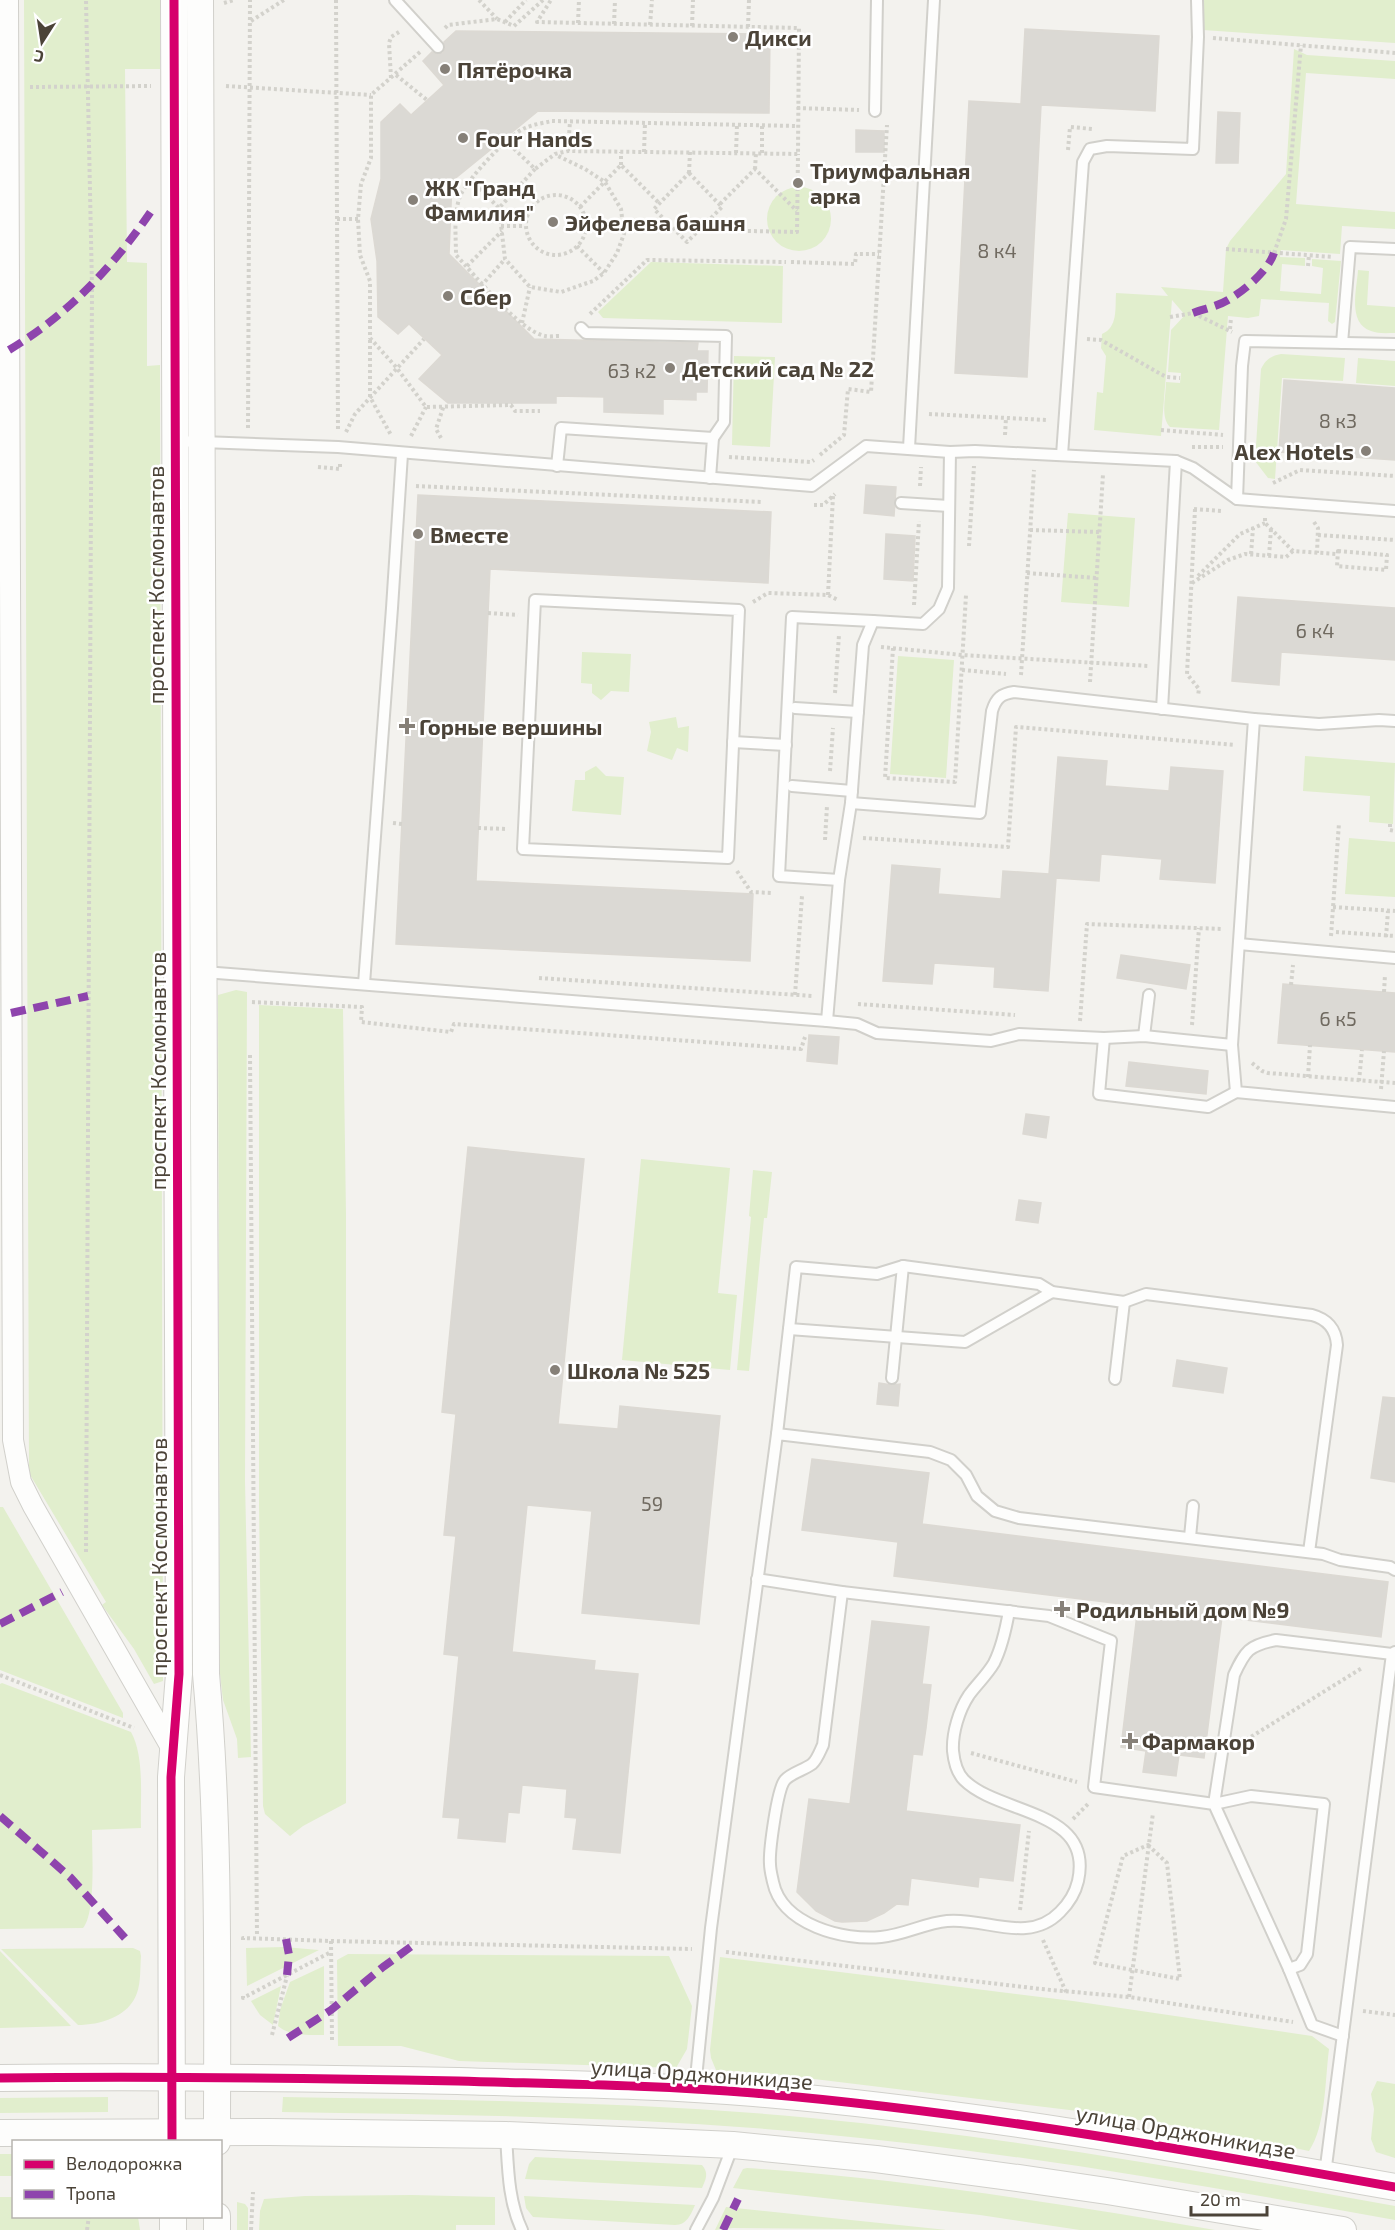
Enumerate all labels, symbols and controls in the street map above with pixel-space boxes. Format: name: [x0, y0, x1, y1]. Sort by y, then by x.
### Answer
north arrow: [12, 12, 72, 72]
place label: Дикси: [745, 24, 812, 50]
marker: Дикси: [726, 30, 740, 44]
text: С: [32, 47, 45, 67]
place label: Пятёрочка: [457, 56, 572, 82]
marker: Пятёрочка: [438, 62, 452, 76]
place label: Four Hands: [475, 125, 592, 151]
marker: Four Hands: [456, 131, 470, 145]
place label: Триумфальная арка: [810, 157, 971, 208]
place label: ЖК "Гранд Фамилия": [425, 174, 536, 225]
marker: Триумфальная арка: [791, 176, 805, 190]
marker: ЖК "Гранд Фамилия": [406, 193, 420, 207]
place label: Эйфелева башня: [565, 209, 746, 235]
marker: Эйфелева башня: [546, 215, 560, 229]
house number: 8 к4: [977, 238, 1017, 262]
place label: Сбер: [460, 283, 512, 309]
marker: Сбер: [441, 289, 455, 303]
place label: Детский сад № 22: [682, 355, 874, 381]
house number: 63 к2: [608, 358, 656, 382]
marker: Детский сад № 22: [663, 361, 677, 375]
house number: 8 к3: [1319, 408, 1357, 432]
place label: Alex Hotels: [1234, 438, 1354, 464]
marker: Alex Hotels: [1359, 444, 1373, 458]
street label: проспект Космонавтов: [142, 466, 168, 704]
place label: Вместе: [430, 521, 509, 547]
marker: Вместе: [411, 527, 425, 541]
house number: 6 к4: [1296, 618, 1334, 642]
place label: Горные вершины: [419, 713, 602, 739]
marker: Горные вершины: [400, 719, 414, 733]
street label: проспект Космонавтов: [144, 952, 170, 1190]
house number: 6 к5: [1319, 1006, 1357, 1030]
place label: Школа № 525: [567, 1357, 710, 1383]
marker: Школа № 525: [548, 1363, 562, 1377]
street label: проспект Космонавтов: [145, 1438, 171, 1676]
house number: 59: [641, 1491, 663, 1515]
place label: Родильный дом №9: [1076, 1596, 1289, 1622]
marker: Родильный дом №9: [1053, 1600, 1071, 1618]
place label: Фармакор: [1142, 1728, 1255, 1754]
marker: Фармакор: [1123, 1734, 1137, 1748]
street label: улица Орджоникидзе: [590, 2052, 814, 2095]
street label: улица Орджоникидзе: [1074, 2099, 1298, 2164]
legend: [12, 2140, 222, 2218]
text: Велодорожка: [66, 2152, 182, 2174]
scale bar: [1191, 2179, 1268, 2217]
text: Тропа: [66, 2182, 116, 2204]
text: 20 m: [1200, 2188, 1241, 2210]

